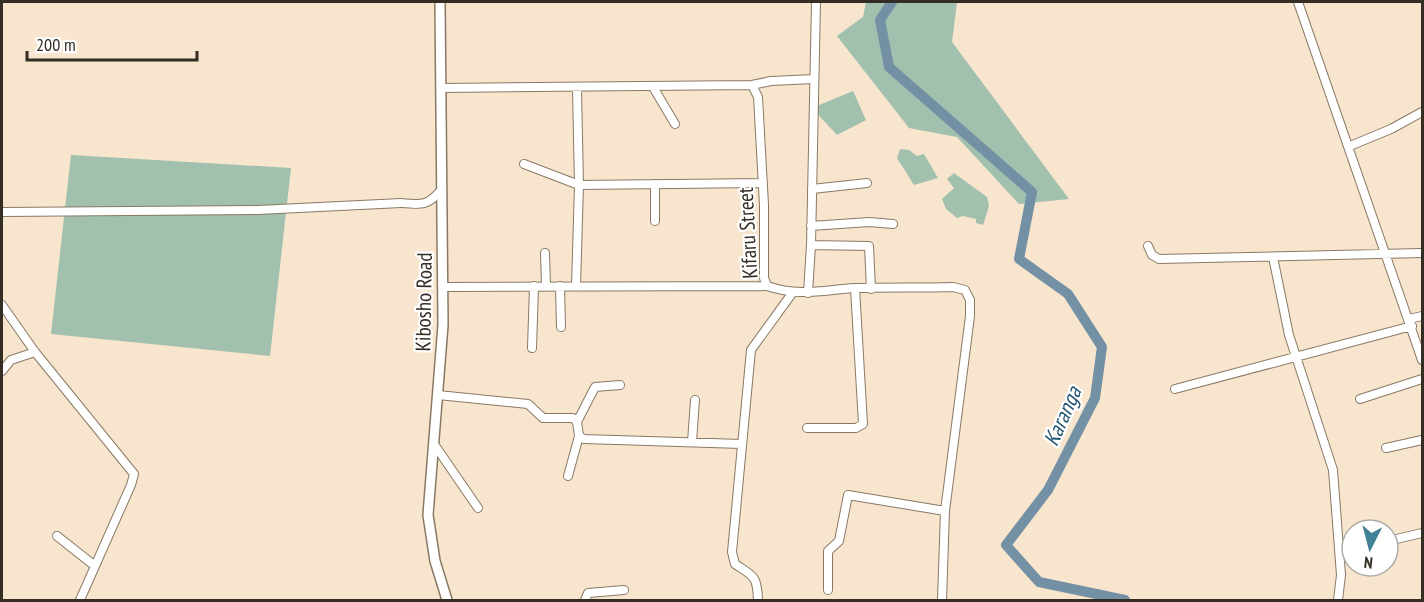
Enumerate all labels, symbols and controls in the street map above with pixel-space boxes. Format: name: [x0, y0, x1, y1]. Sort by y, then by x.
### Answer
scale bar: [27, 24, 196, 62]
text: 200 m: [36, 33, 76, 56]
street label: Kifaru Street: [732, 186, 763, 279]
street label: Kibosho Road: [409, 252, 438, 352]
water label: Karanga: [1037, 381, 1088, 450]
north arrow: [1340, 518, 1400, 578]
text: N: [1363, 553, 1374, 573]

